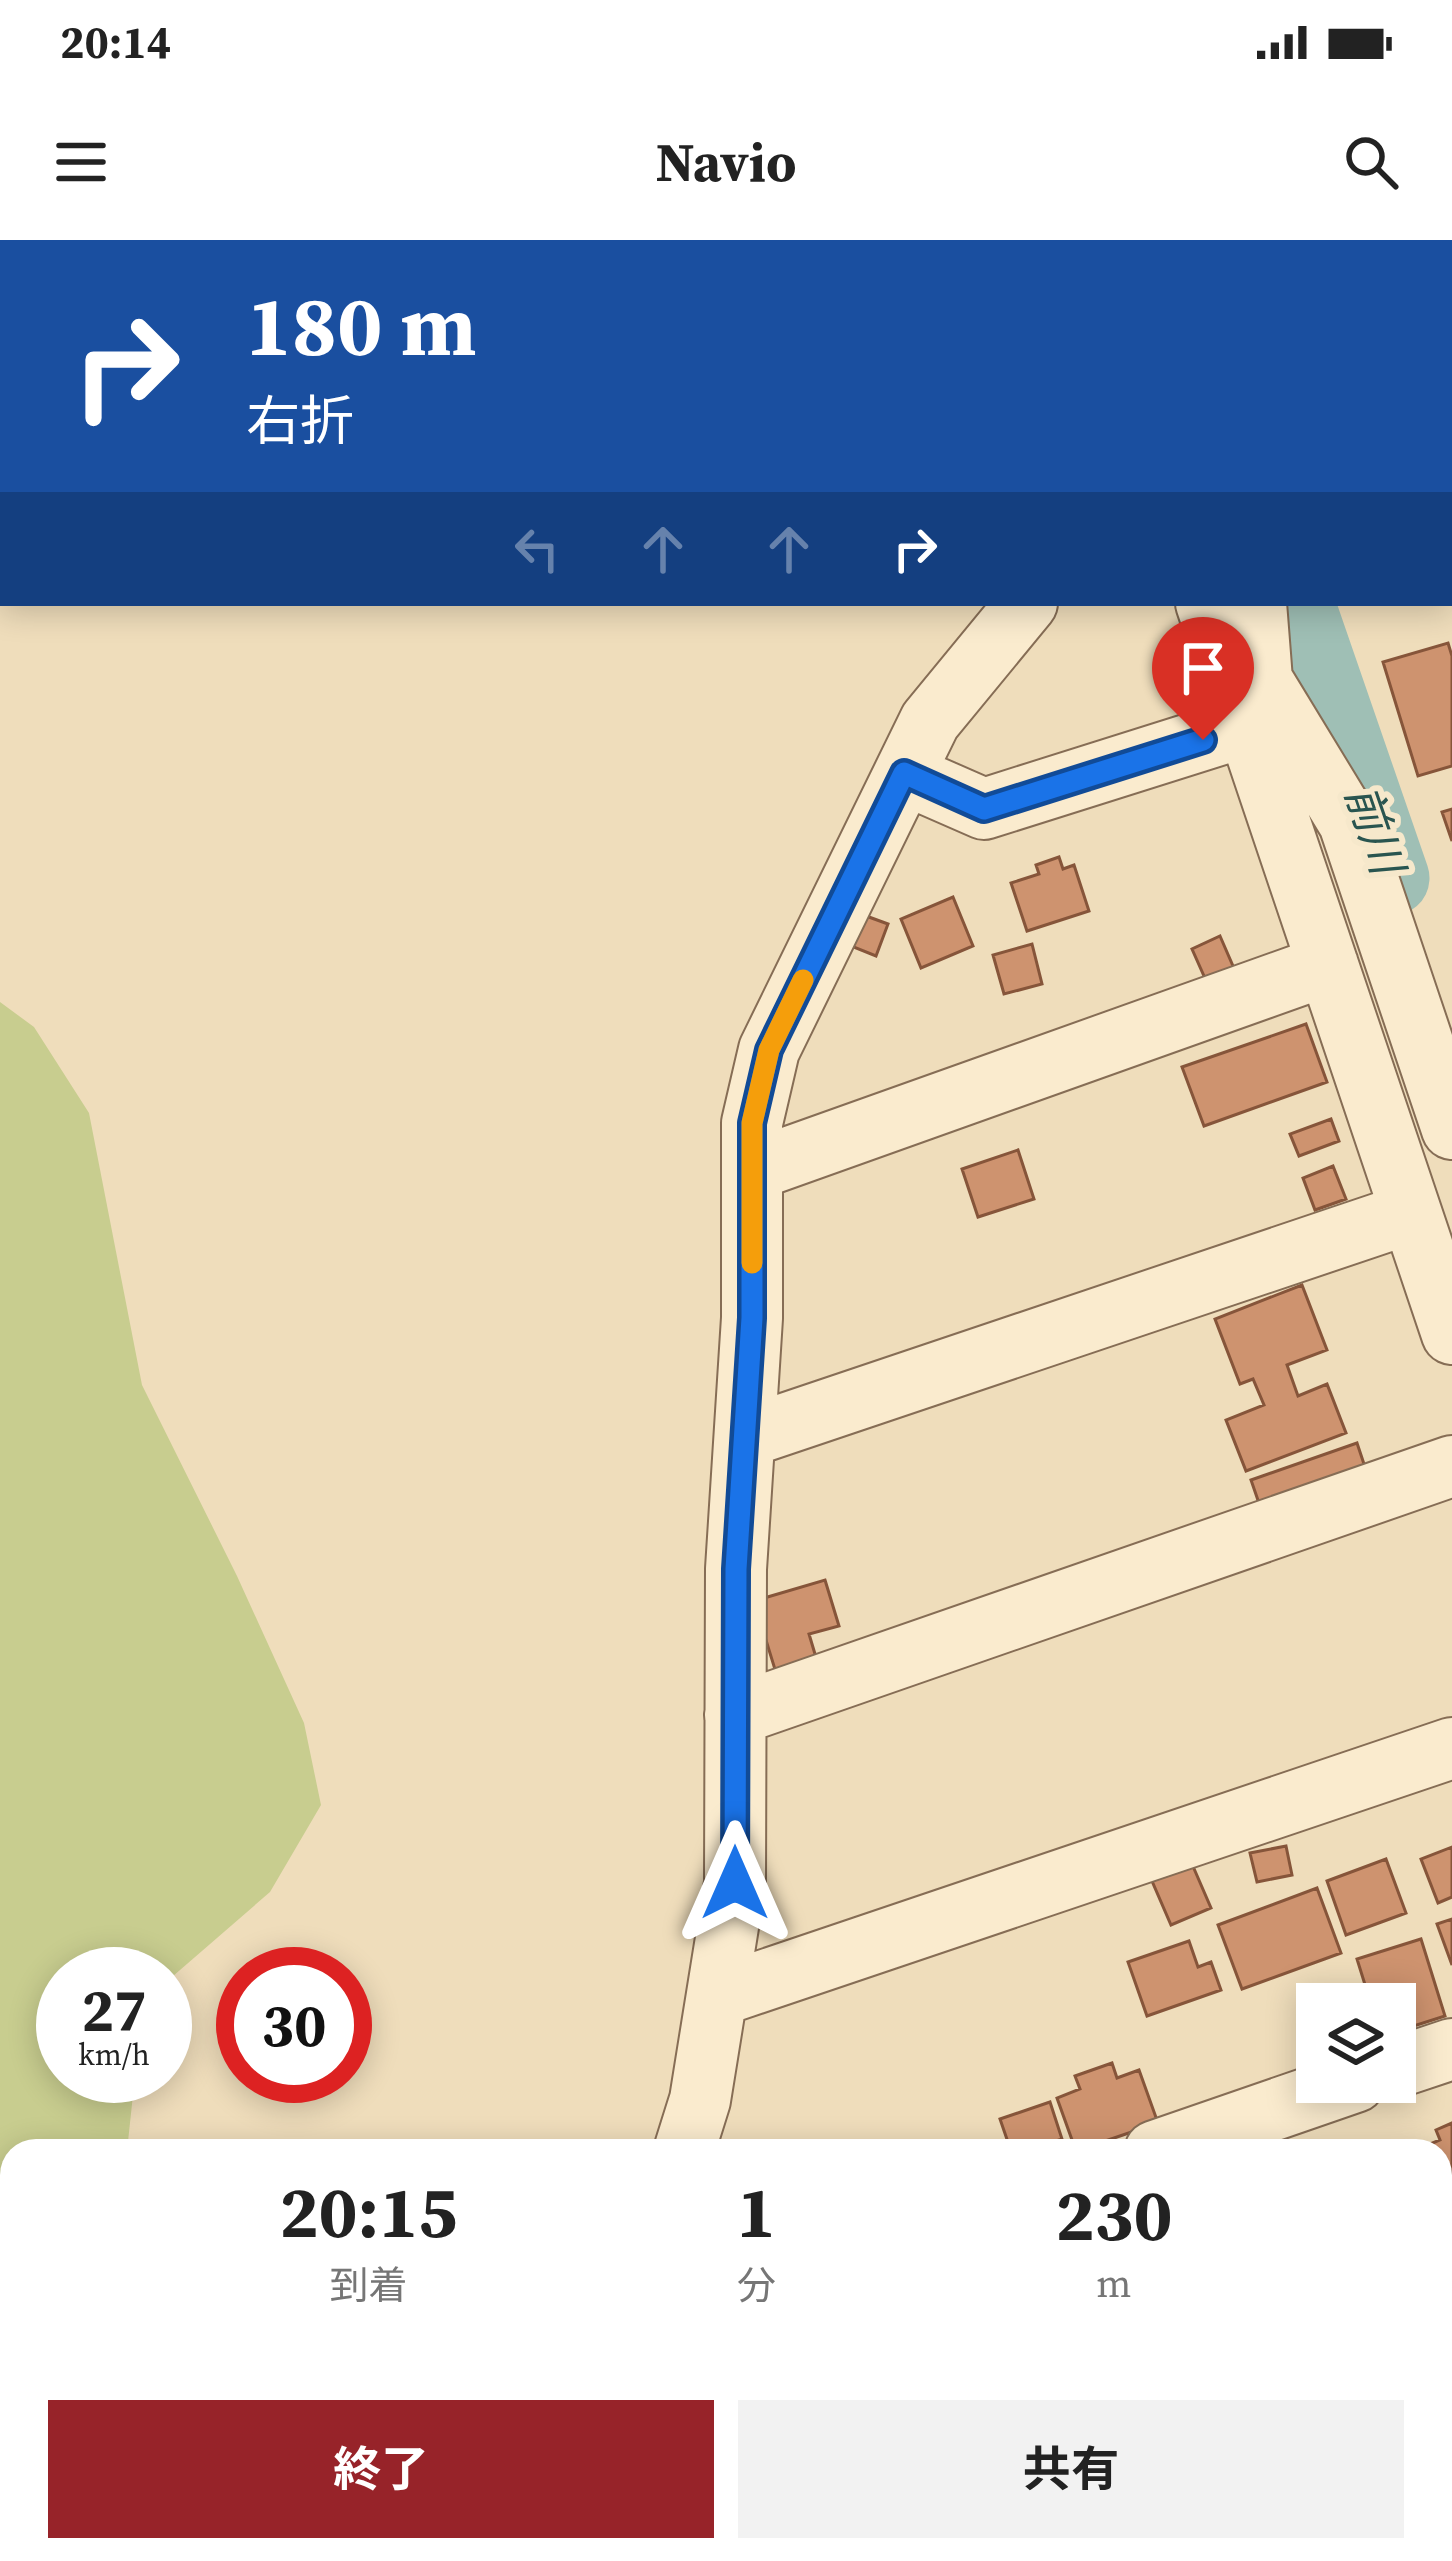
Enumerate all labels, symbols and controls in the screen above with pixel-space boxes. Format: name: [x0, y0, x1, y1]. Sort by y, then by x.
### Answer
text: 20:14: [60, 11, 171, 73]
text: Navio: [656, 125, 796, 199]
icon: menu: [48, 129, 114, 195]
icon: search: [1338, 129, 1404, 195]
text: 180 m: [246, 268, 477, 383]
icon: right: [48, 288, 204, 444]
text: 右折: [246, 384, 354, 458]
icon: left: [504, 516, 570, 582]
icon: ahead: [630, 516, 696, 582]
icon: ahead: [756, 516, 822, 582]
icon: right: [882, 516, 948, 582]
pin: [1152, 617, 1254, 740]
icon: arrive: [1170, 635, 1236, 701]
water label: 前川: [1331, 776, 1420, 885]
position arrow: [672, 1820, 798, 1946]
speed limit sign: 30: [216, 1947, 372, 2103]
text: 27: [81, 1969, 147, 2051]
map controls: [1296, 1983, 1416, 2103]
button: layers: [1296, 1983, 1416, 2103]
text: km/h: [78, 2034, 150, 2075]
text: 20:15: [280, 2162, 457, 2261]
text: 1: [737, 2162, 776, 2261]
text: 230: [1055, 2165, 1172, 2264]
text: m: [1096, 2257, 1131, 2310]
text: 到着: [329, 2259, 407, 2312]
text: 分: [737, 2259, 776, 2312]
button: 終了: [48, 2400, 714, 2538]
button: 共有: [738, 2400, 1404, 2538]

